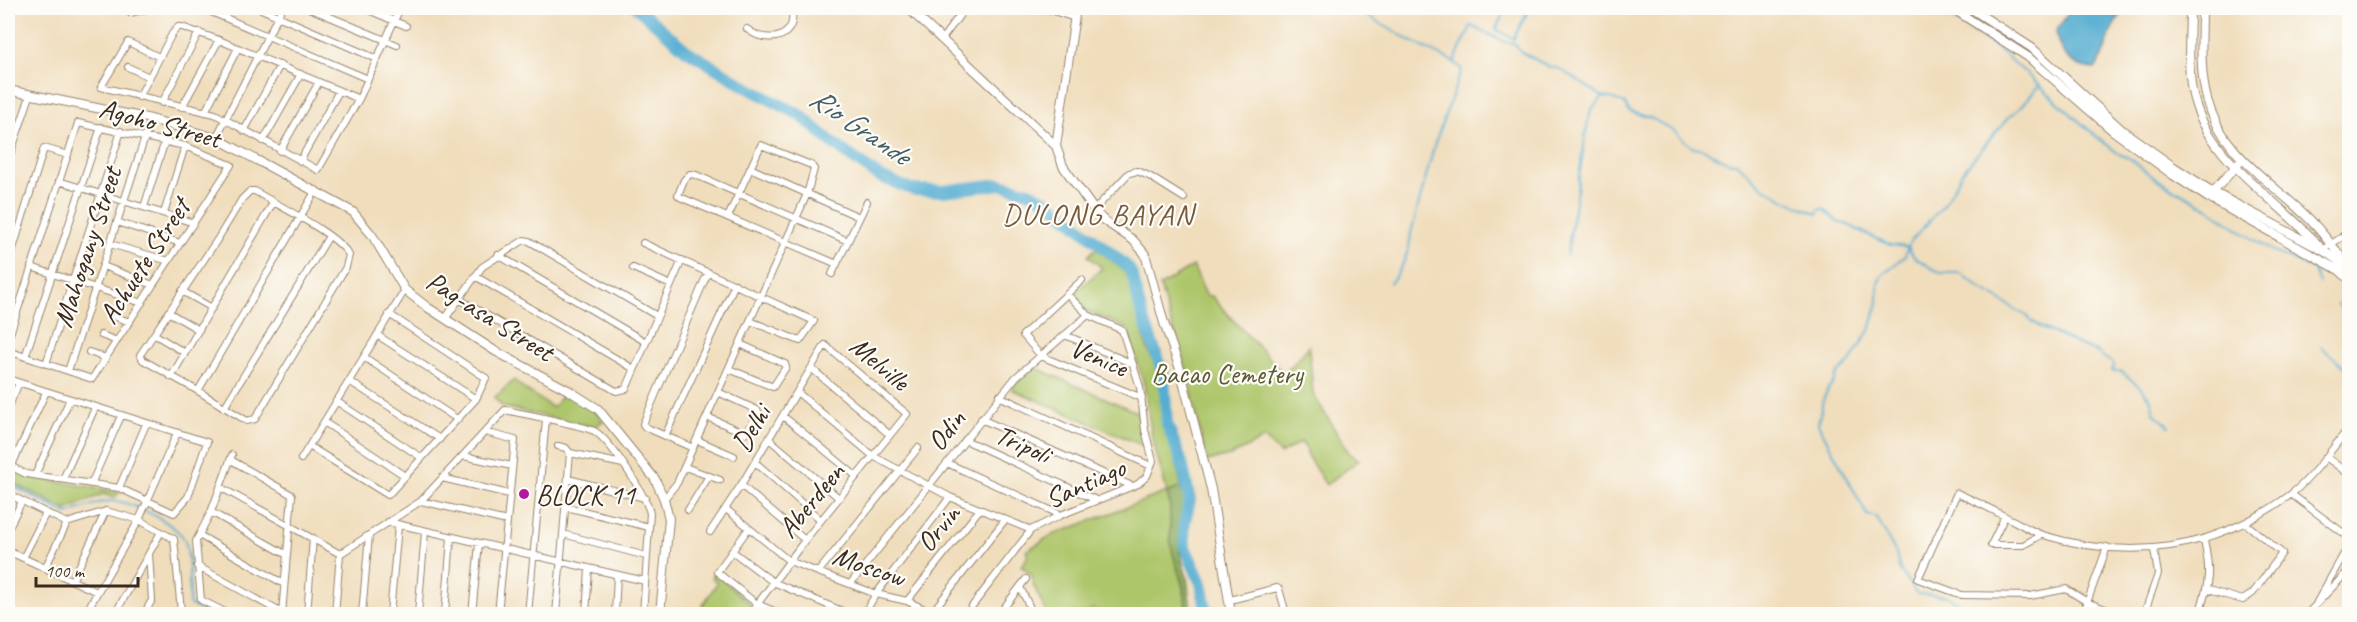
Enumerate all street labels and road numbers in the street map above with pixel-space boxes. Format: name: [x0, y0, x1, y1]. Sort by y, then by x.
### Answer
street label: Agoho Street: [96, 90, 227, 157]
street label: Mahogany Street: [45, 160, 130, 331]
street label: Achuete Street: [91, 189, 199, 330]
street label: Pag-asa Street: [420, 263, 562, 370]
street label: Melville: [843, 328, 918, 399]
street label: Venice: [1065, 329, 1135, 385]
street label: Delhi: [724, 395, 780, 458]
street label: Odin: [919, 402, 973, 458]
street label: Tripoli: [990, 417, 1059, 473]
street label: Santiago: [1040, 449, 1132, 516]
street label: Aberdeen: [770, 454, 853, 545]
street label: Orvin: [908, 496, 969, 559]
street label: Moscow: [828, 537, 912, 595]

